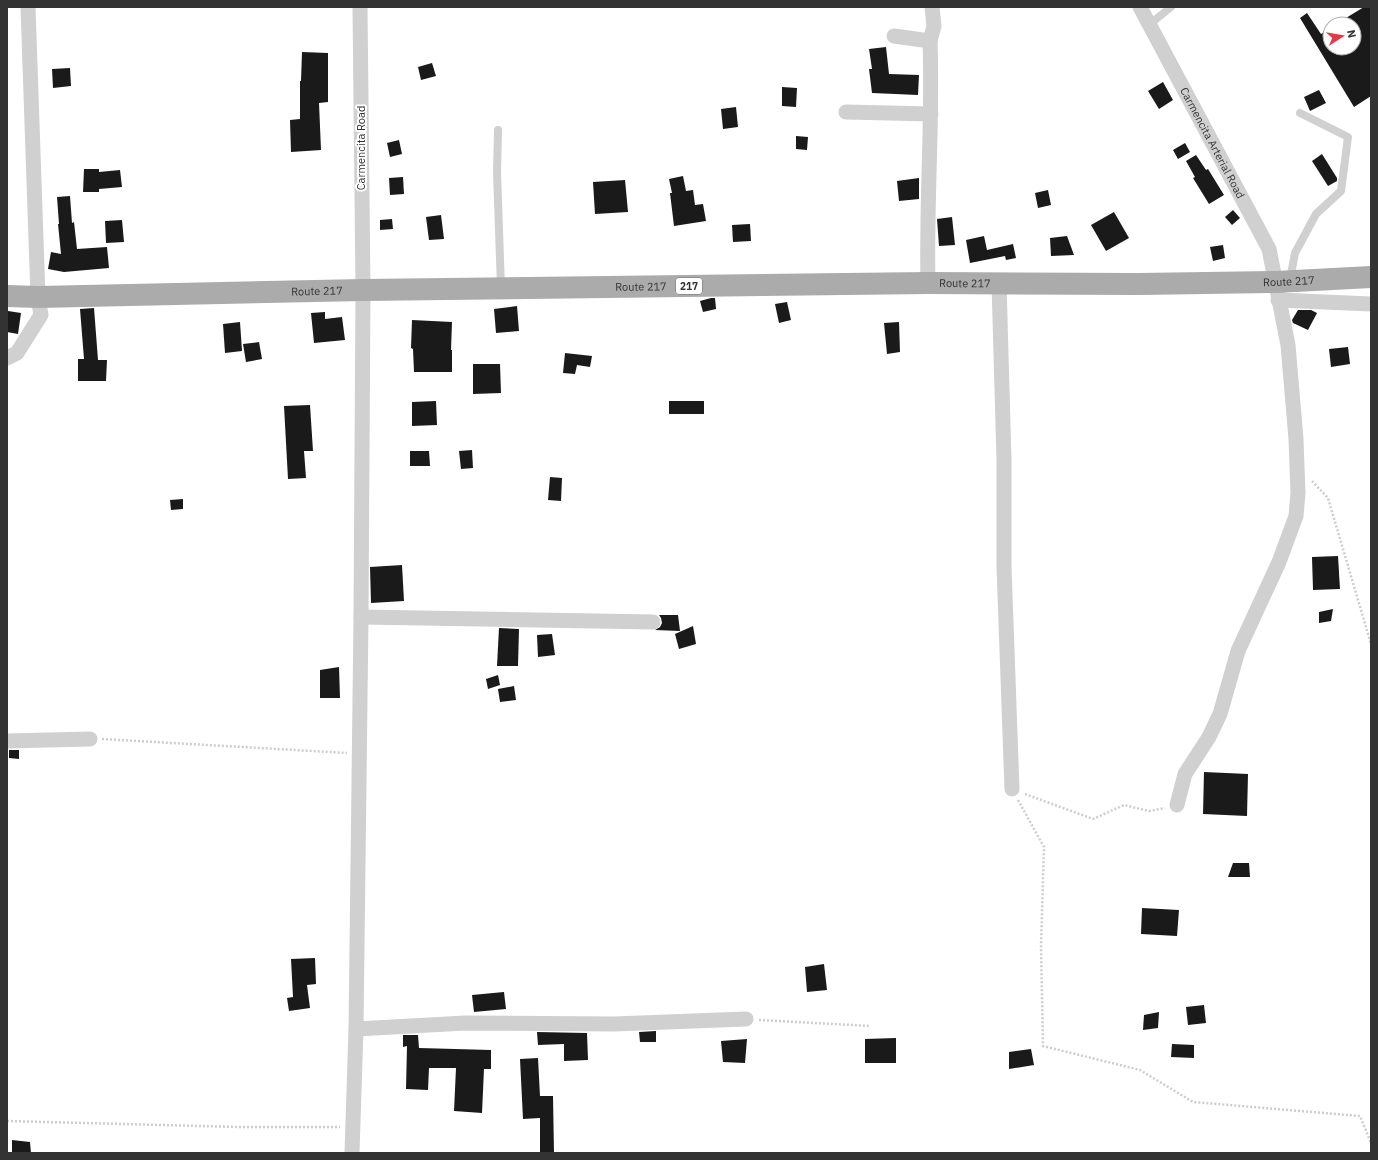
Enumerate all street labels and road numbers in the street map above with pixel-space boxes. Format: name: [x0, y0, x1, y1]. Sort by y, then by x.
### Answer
street label: Carmencita Arterial Road: [1177, 85, 1248, 201]
street label: Carmencita Road: [354, 106, 368, 190]
street label: Route 217: [1263, 273, 1315, 289]
street label: Route 217: [939, 276, 991, 290]
road number: 217: [676, 278, 702, 294]
street label: Route 217: [615, 279, 667, 294]
street label: Route 217: [291, 283, 343, 299]

